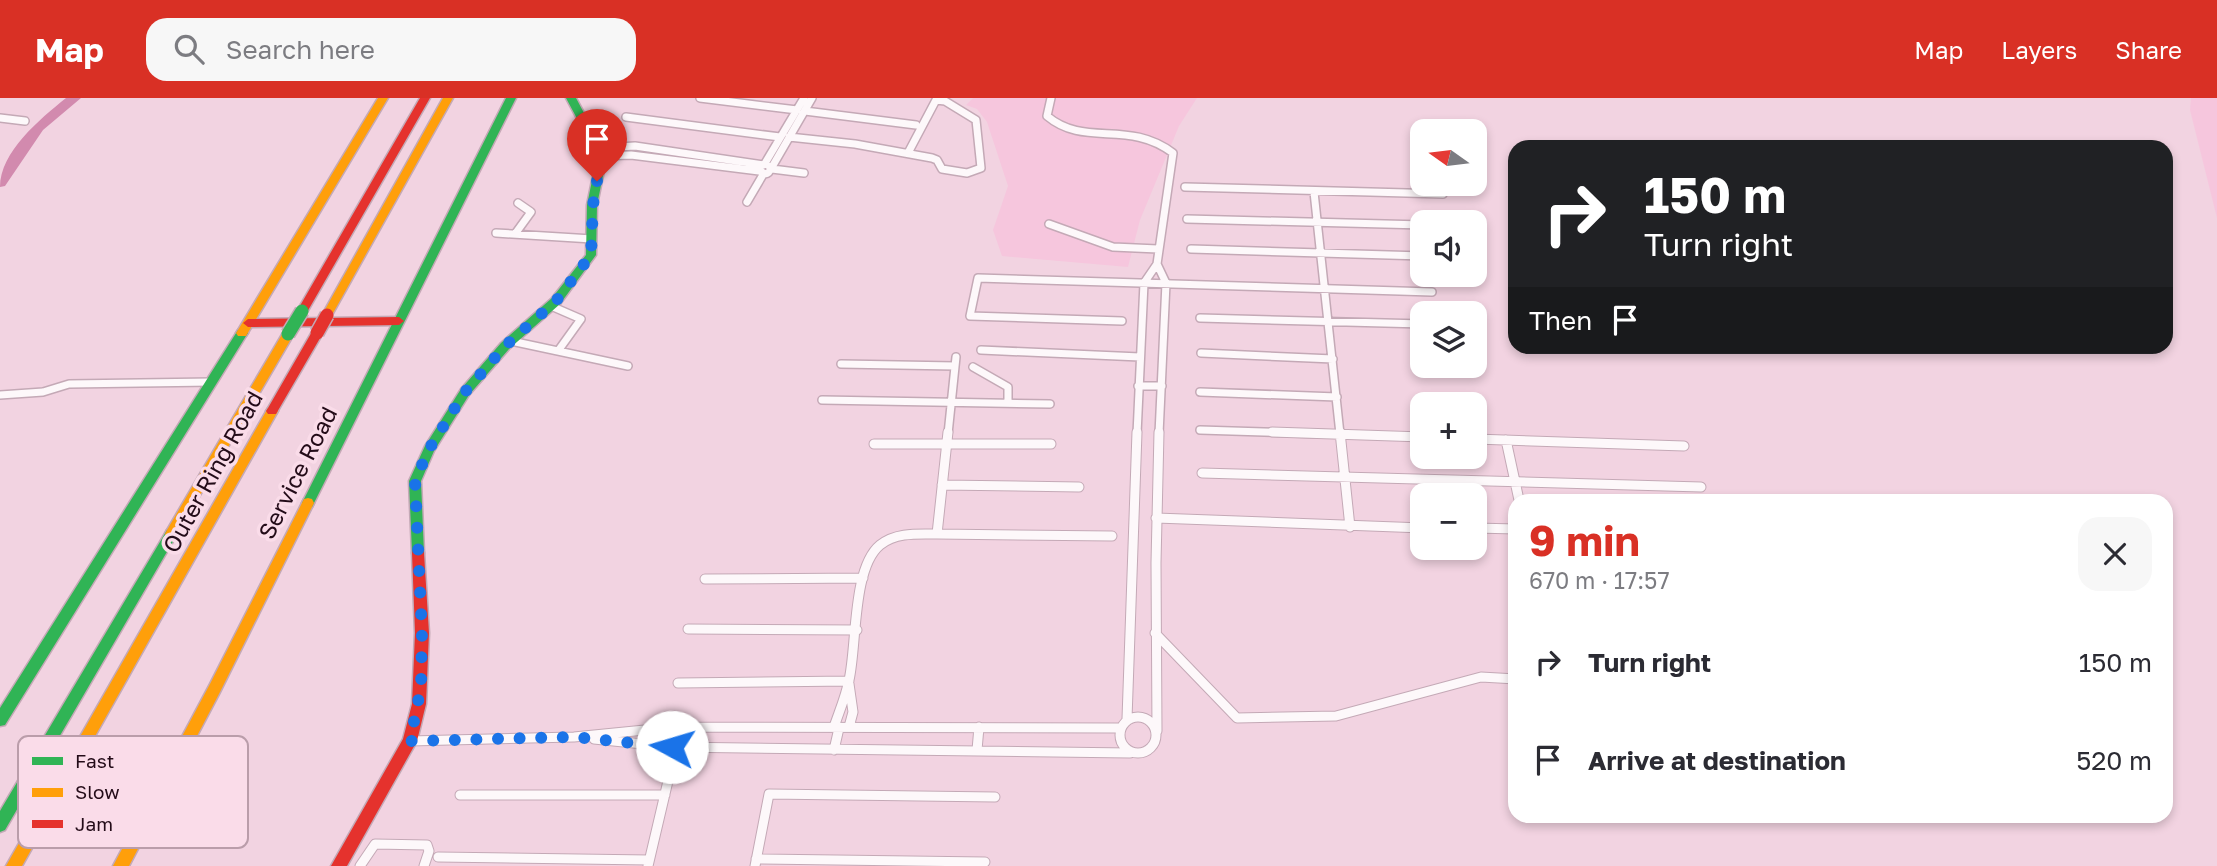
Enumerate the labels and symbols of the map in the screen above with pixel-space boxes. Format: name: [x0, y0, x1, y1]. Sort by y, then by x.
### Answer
pin: [567, 109, 627, 181]
north arrow: [1410, 119, 1488, 196]
street label: Outer Ring Road: [156, 386, 268, 557]
street label: Service Road: [252, 402, 342, 543]
position arrow: [635, 710, 709, 784]
legend: [18, 736, 248, 848]
text: Fast: [75, 749, 114, 772]
text: Slow: [75, 780, 120, 803]
text: Jam: [75, 812, 113, 835]

